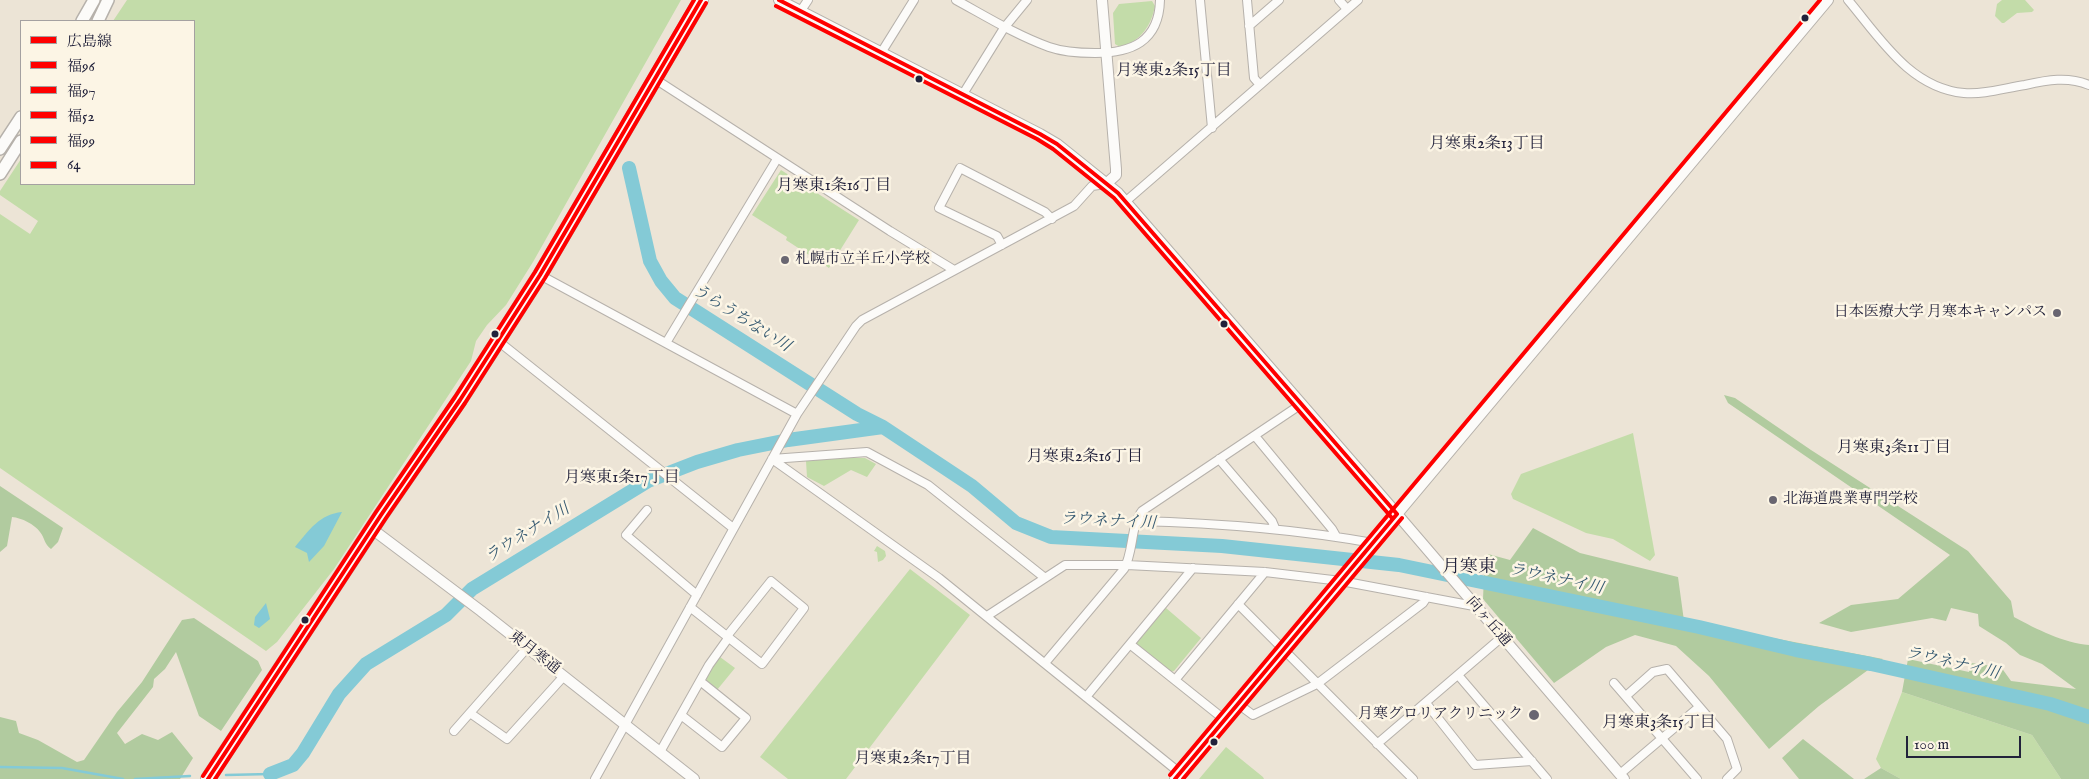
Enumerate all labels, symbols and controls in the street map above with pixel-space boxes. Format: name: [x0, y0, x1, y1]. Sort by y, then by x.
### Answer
unlabelled marker: [1800, 13, 1810, 23]
legend: [20, 20, 195, 185]
text: 広島線: [67, 32, 112, 51]
text: 福96: [67, 57, 95, 76]
district label: 月寒東2条15丁目: [1116, 62, 1232, 82]
unlabelled marker: [914, 74, 924, 84]
text: 福97: [67, 82, 96, 101]
text: 福52: [67, 107, 94, 126]
text: 福99: [67, 132, 95, 151]
district label: 月寒東2条13丁目: [1429, 135, 1545, 155]
text: 64: [67, 155, 81, 174]
district label: 月寒東1条16丁目: [777, 177, 891, 197]
place label: 札幌市立羊丘小学校: [795, 251, 930, 269]
marker: 札幌市立羊丘小学校: [779, 254, 791, 266]
water label: うらうちない川: [688, 281, 794, 357]
place label: 日本医療大学 月寒本キャンパス: [1834, 304, 2047, 322]
marker: 日本医療大学 月寒本キャンパス: [2051, 307, 2063, 319]
unlabelled marker: [1219, 319, 1229, 329]
unlabelled marker: [490, 329, 500, 339]
district label: 月寒東3条11丁目: [1837, 439, 1951, 459]
district label: 月寒東2条16丁目: [1027, 448, 1143, 468]
district label: 月寒東1条17丁目: [564, 469, 680, 489]
place label: 北海道農業専門学校: [1783, 491, 1918, 509]
marker: 北海道農業専門学校: [1767, 494, 1779, 506]
water label: ラウネナイ川: [482, 500, 574, 568]
water label: ラウネナイ川: [1060, 510, 1156, 534]
district label: 月寒東: [1442, 557, 1496, 579]
water label: ラウネナイ川: [1507, 561, 1605, 599]
street label: 向ヶ丘通: [1462, 593, 1514, 651]
unlabelled marker: [300, 615, 310, 625]
street label: 東月寒通: [505, 627, 563, 679]
water label: ラウネナイ川: [1903, 644, 2001, 684]
place label: 月寒グロリアクリニック: [1358, 706, 1523, 724]
marker: 月寒グロリアクリニック: [1527, 708, 1541, 722]
district label: 月寒東3条15丁目: [1602, 714, 1716, 734]
scale bar: [1909, 726, 2024, 758]
text: 100 m: [1914, 735, 1949, 754]
unlabelled marker: [1209, 737, 1219, 747]
district label: 月寒東2条17丁目: [855, 750, 971, 770]

